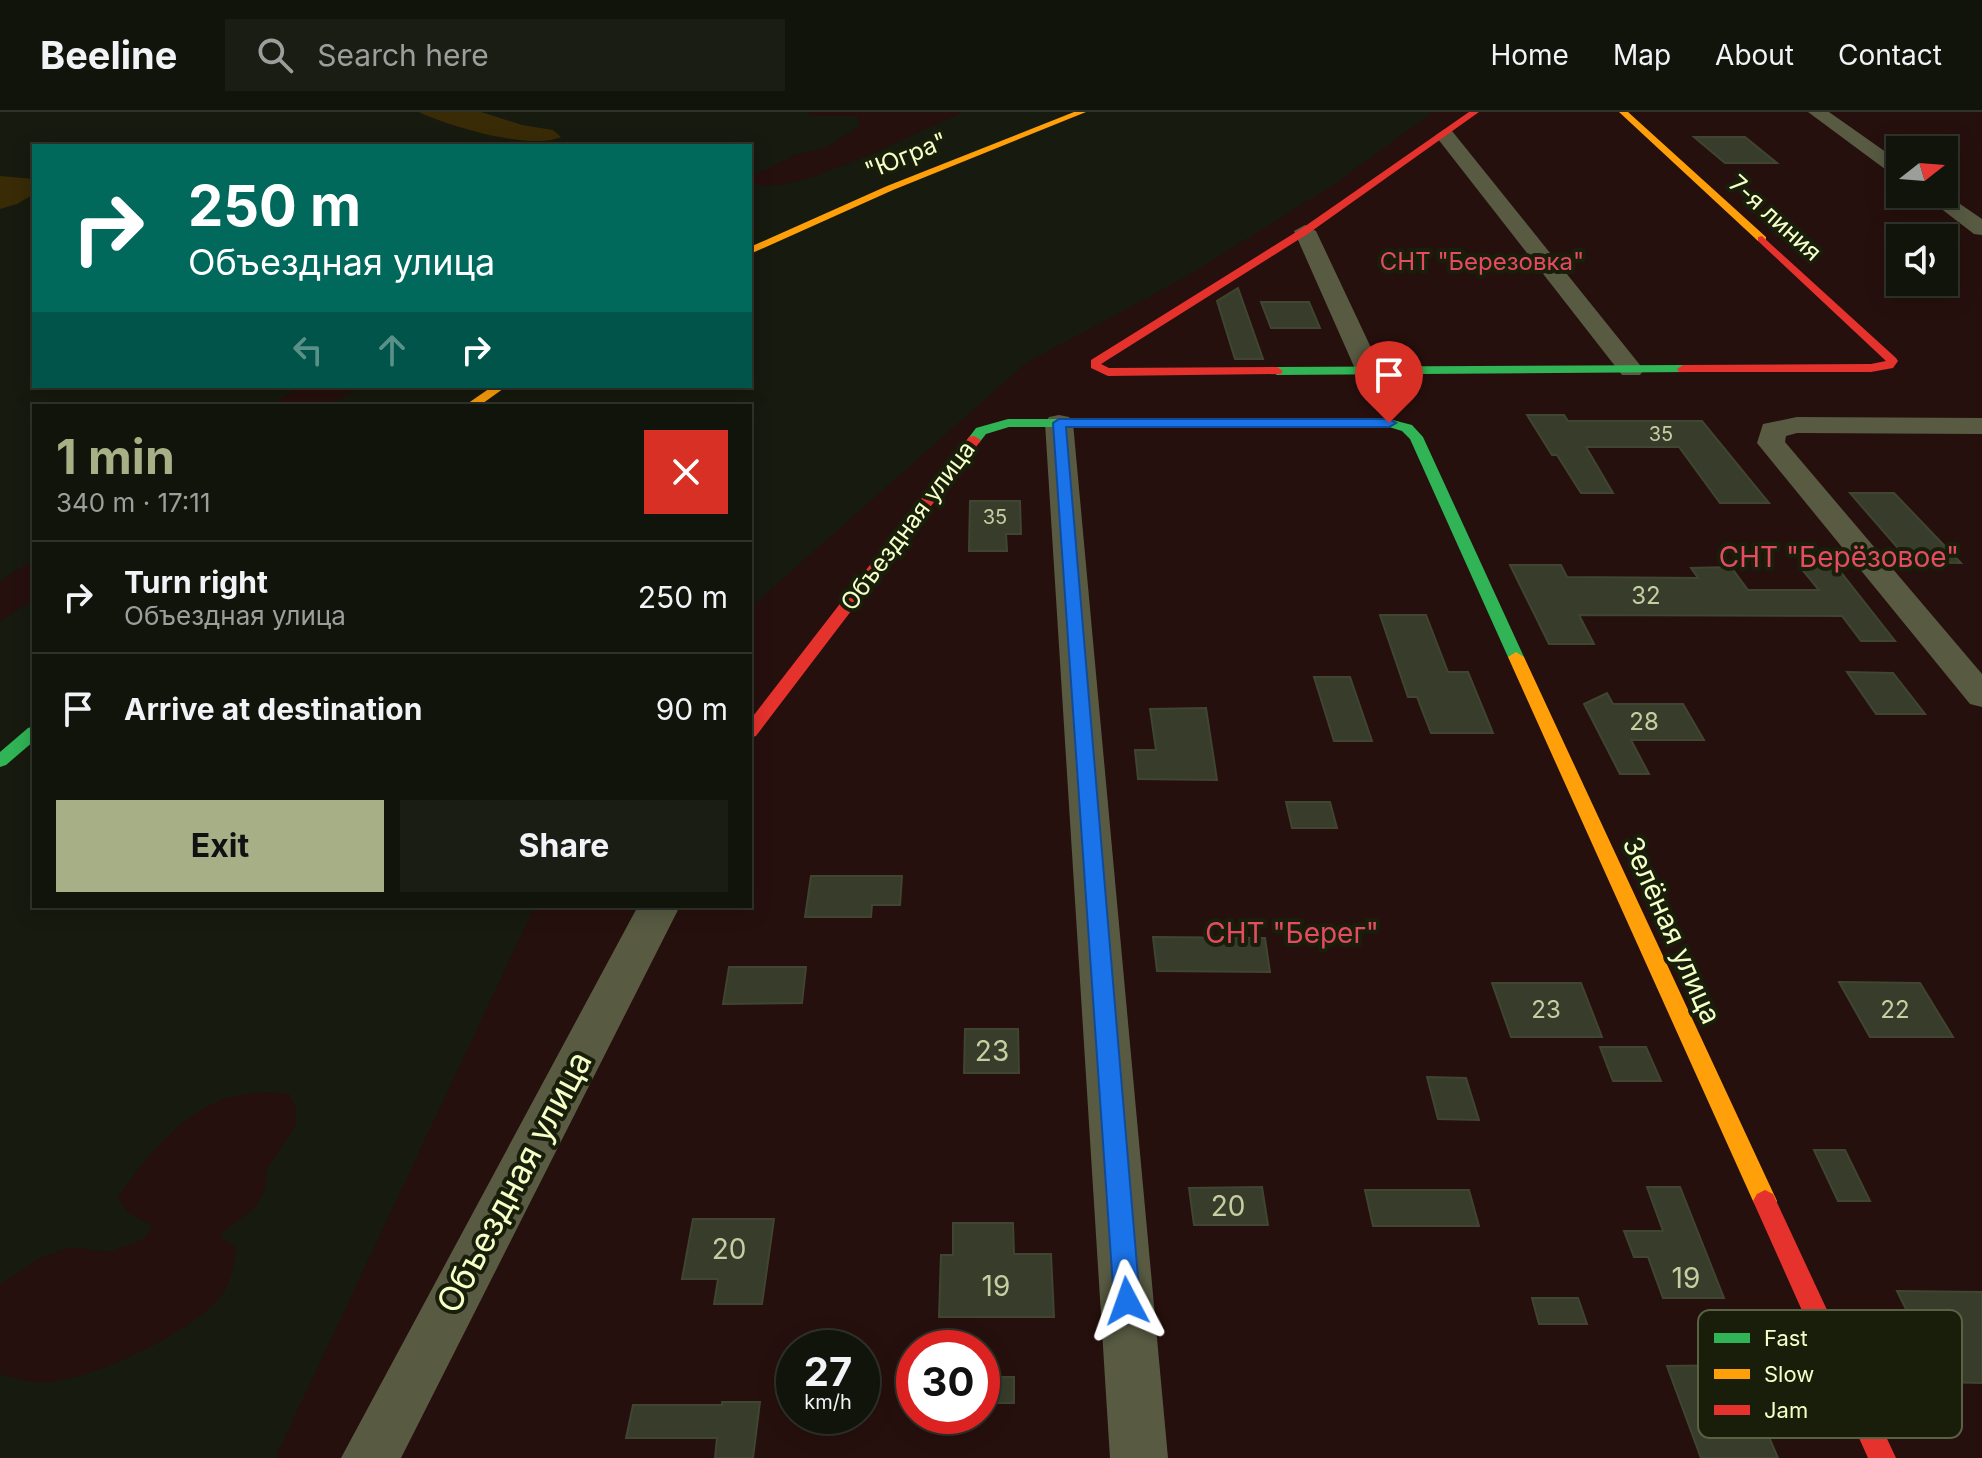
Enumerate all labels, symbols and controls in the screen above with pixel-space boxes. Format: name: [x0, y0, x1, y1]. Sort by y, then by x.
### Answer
search box: [225, 19, 785, 91]
text: Beeline: [40, 32, 177, 78]
icon: search: [253, 33, 297, 77]
text: Search here: [317, 37, 489, 73]
text: Home: [1490, 38, 1569, 72]
text: Map: [1613, 38, 1671, 72]
text: About: [1715, 38, 1794, 72]
text: Contact: [1838, 38, 1942, 72]
street label: "Югра": [861, 126, 951, 185]
north arrow: [1886, 136, 1958, 208]
map controls: [1886, 136, 1958, 296]
street label: 7-я линия: [1723, 169, 1828, 267]
text: 250 m: [188, 172, 361, 240]
icon: right: [56, 176, 160, 280]
button: sound: [1886, 224, 1958, 296]
text: Объездная улица: [188, 240, 495, 284]
park label: СНТ "Березовка": [1380, 247, 1584, 276]
icon: left: [286, 328, 330, 372]
icon: ahead: [370, 328, 414, 372]
icon: right: [454, 328, 498, 372]
pin: [1355, 341, 1423, 423]
icon: arrive: [1367, 353, 1411, 397]
house number: 35: [1649, 422, 1673, 446]
text: 1 min: [56, 427, 175, 486]
button: close: [644, 430, 728, 514]
street label: Объездная улица: [834, 435, 981, 616]
text: 340 m · 17:11: [56, 487, 211, 518]
house number: 35: [983, 505, 1007, 529]
park label: СНТ "Берёзовое": [1719, 540, 1959, 574]
text: Turn right: [124, 564, 268, 600]
icon: right: [56, 575, 100, 619]
text: 250 m: [638, 579, 728, 615]
house number: 32: [1631, 581, 1661, 610]
text: Объездная улица: [124, 600, 346, 631]
icon: arrive: [56, 687, 100, 731]
text: Arrive at destination: [124, 691, 422, 727]
text: 90 m: [656, 691, 728, 727]
house number: 28: [1629, 707, 1659, 736]
button: Exit: [56, 800, 384, 892]
button: Share: [400, 800, 728, 892]
street label: Зелёная улица: [1616, 831, 1728, 1029]
park label: СНТ "Берег": [1205, 916, 1379, 950]
house number: 23: [1531, 995, 1561, 1024]
house number: 22: [1880, 995, 1910, 1024]
house number: 23: [975, 1034, 1009, 1068]
street label: Объездная улица: [427, 1044, 600, 1320]
house number: 20: [1211, 1189, 1245, 1223]
house number: 20: [712, 1232, 746, 1266]
position arrow: [1085, 1259, 1169, 1343]
house number: 19: [1672, 1261, 1700, 1295]
house number: 19: [982, 1269, 1010, 1303]
legend: [1698, 1310, 1962, 1438]
text: Fast: [1764, 1325, 1808, 1351]
speed limit sign: 30: [896, 1330, 1000, 1434]
text: 27: [804, 1347, 852, 1396]
text: Slow: [1764, 1361, 1814, 1387]
text: km/h: [804, 1390, 852, 1414]
text: Jam: [1764, 1397, 1808, 1423]

